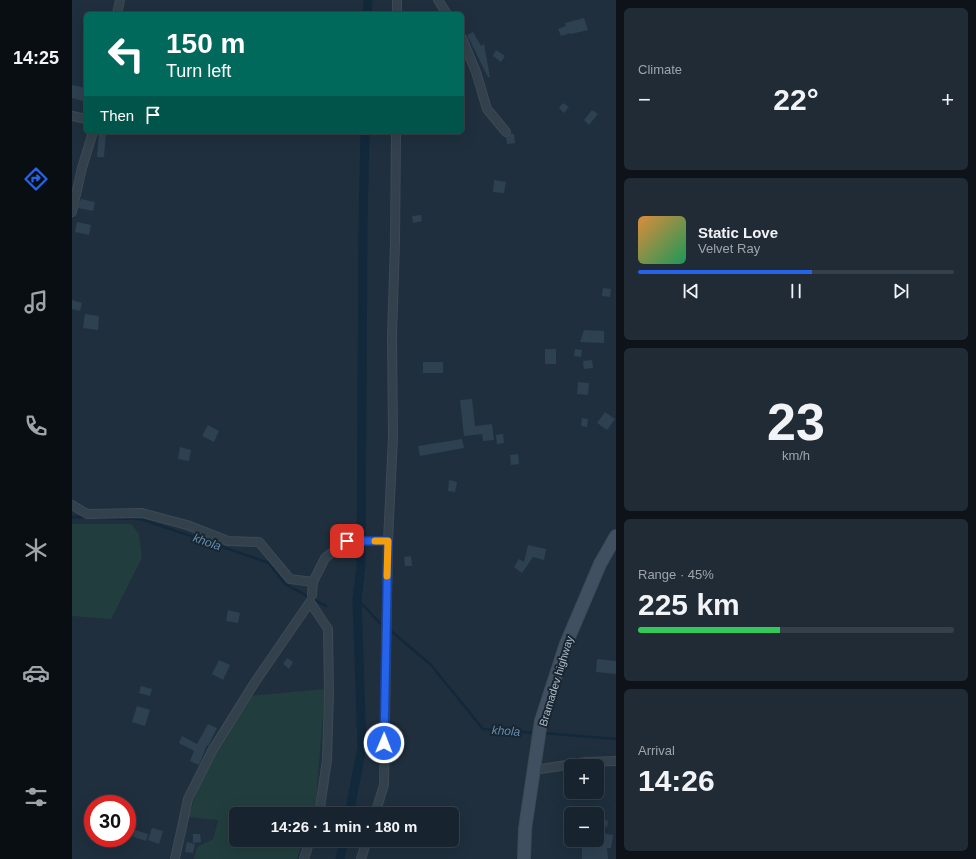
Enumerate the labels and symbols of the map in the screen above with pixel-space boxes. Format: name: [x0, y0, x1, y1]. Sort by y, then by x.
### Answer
pin: [330, 524, 364, 558]
water label: khola: [191, 531, 223, 553]
street label: Bramadev highway: [537, 634, 576, 727]
position arrow: [363, 722, 405, 764]
water label: khola: [491, 723, 521, 739]
speed limit sign: 30: [84, 795, 136, 847]

